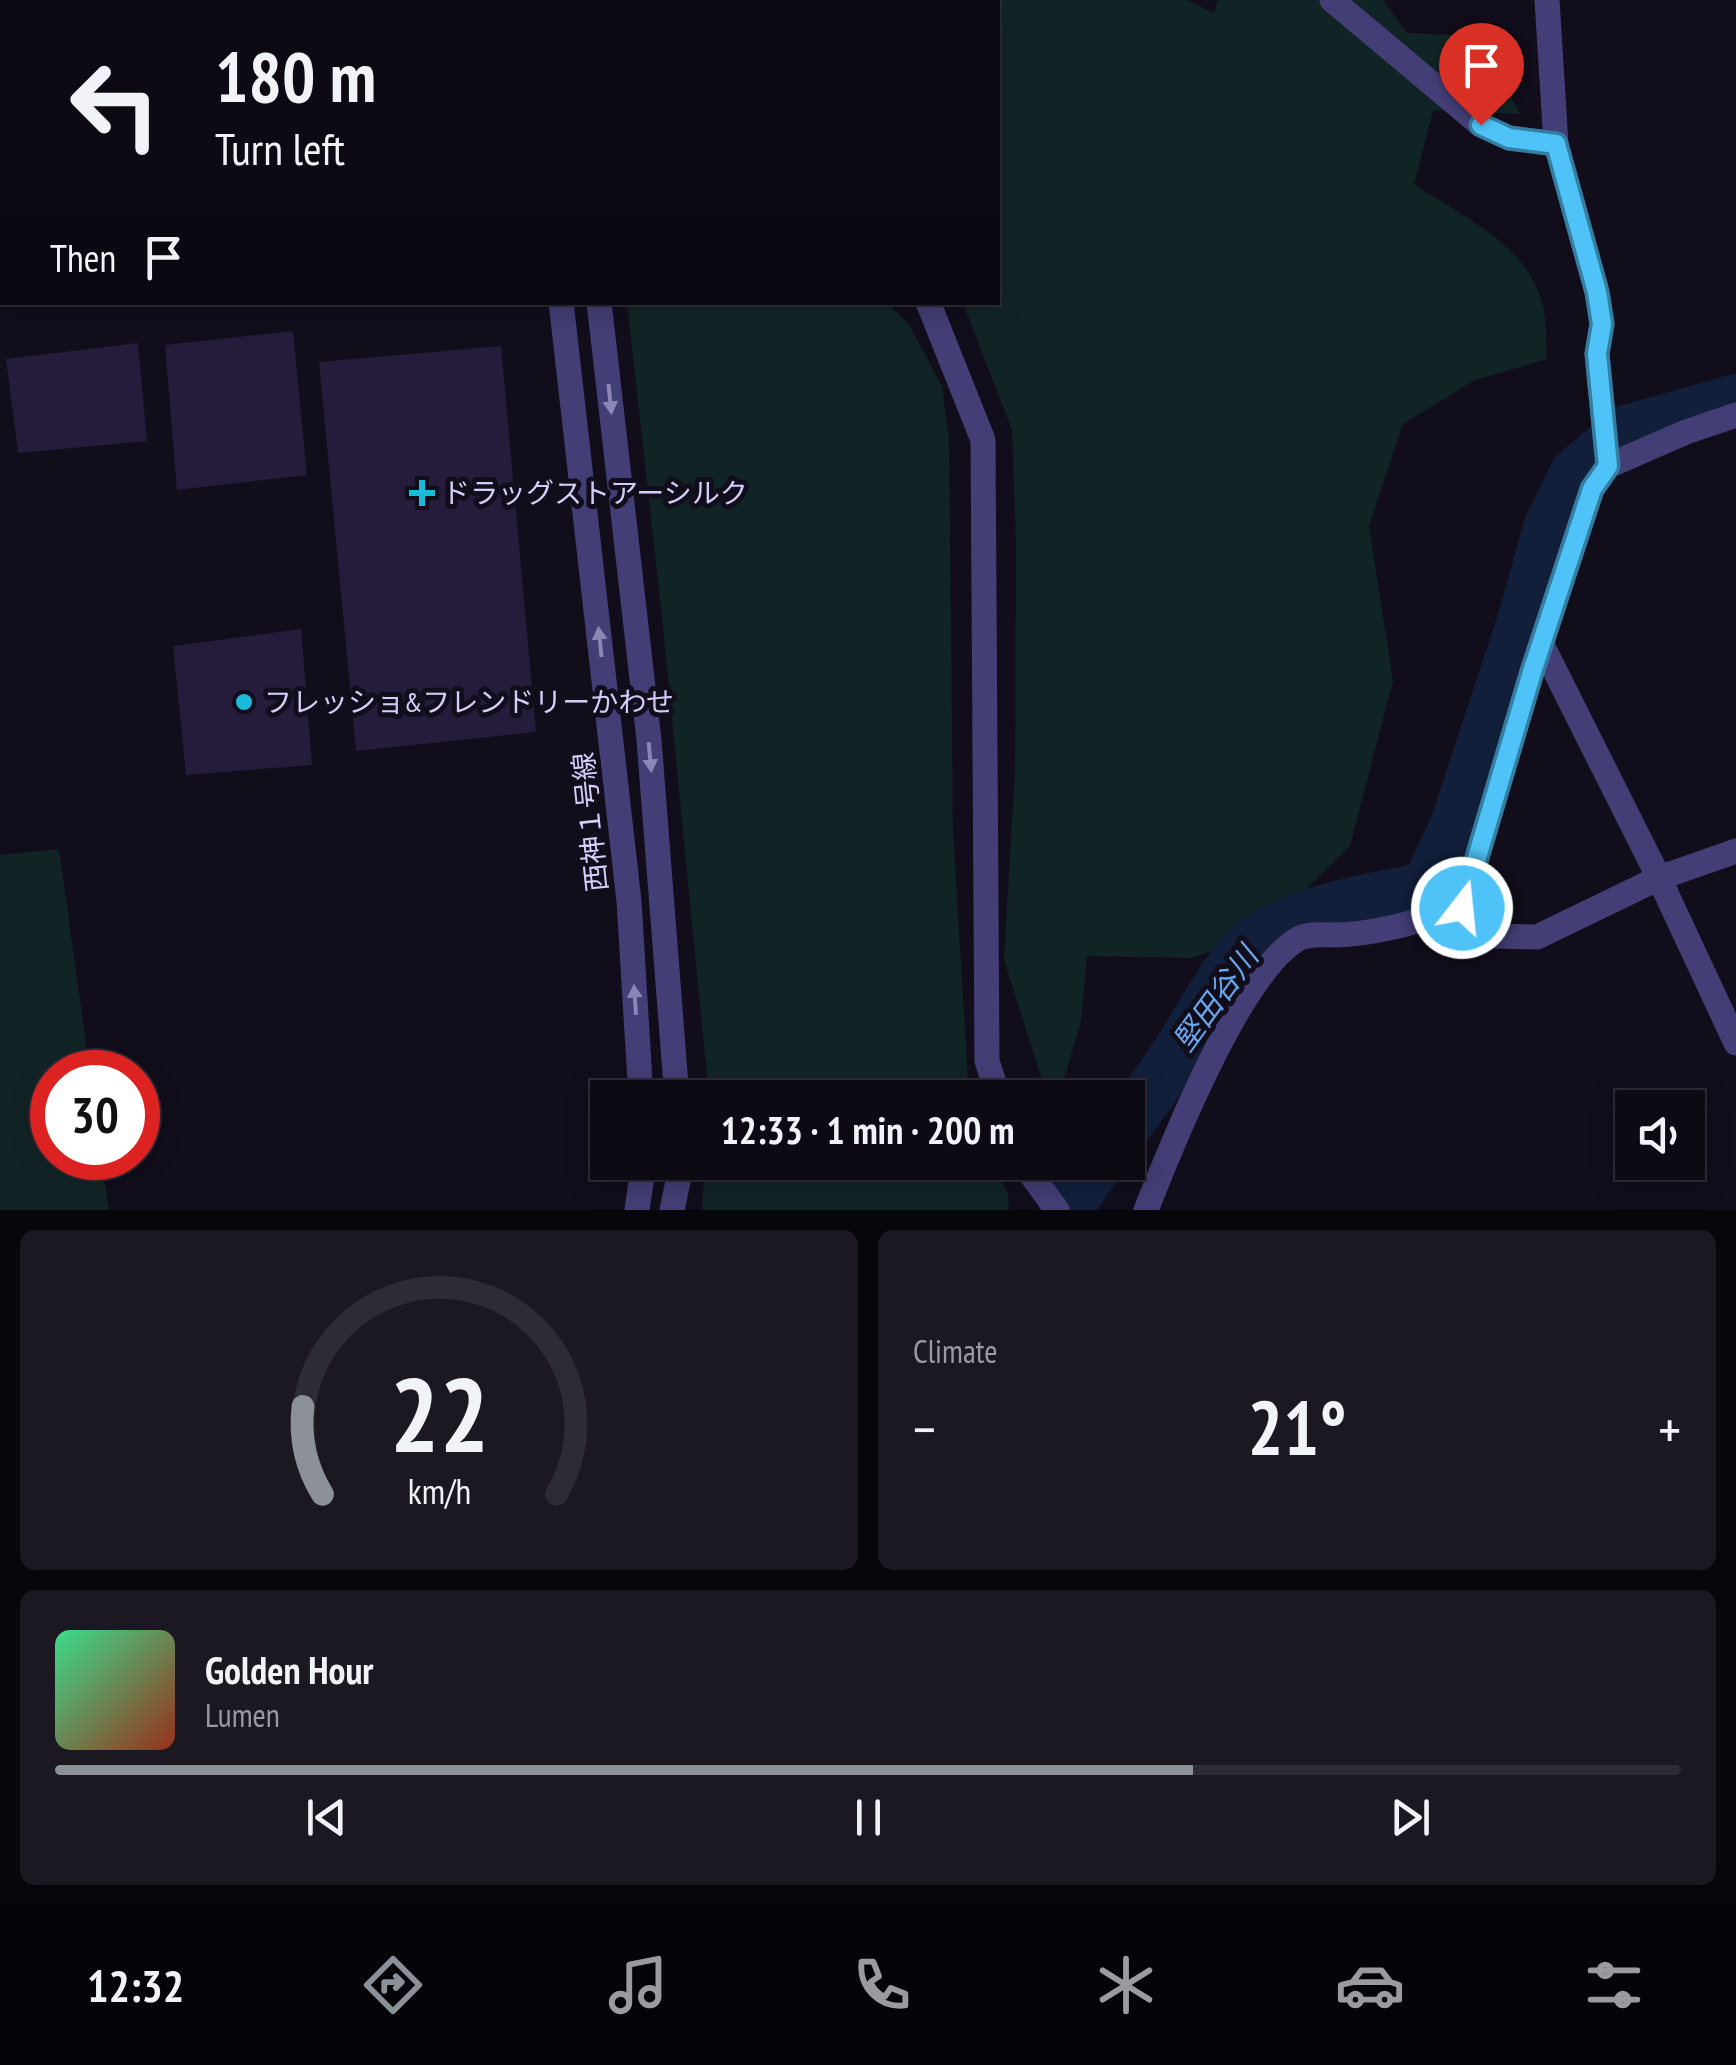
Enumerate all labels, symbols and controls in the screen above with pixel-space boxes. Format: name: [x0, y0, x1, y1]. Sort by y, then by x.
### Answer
pin: [1439, 23, 1524, 126]
text: 180 m: [215, 31, 376, 121]
icon: arrive: [1454, 38, 1509, 93]
icon: left: [50, 40, 180, 170]
text: Turn left: [215, 119, 345, 177]
icon: arrive: [136, 230, 191, 285]
text: Then: [50, 233, 116, 282]
one-way arrow: [602, 384, 618, 416]
place label: ドラッグストアーシルク: [442, 474, 748, 511]
marker: ドラッグストアーシルク: [411, 482, 433, 504]
one-way arrow: [592, 626, 608, 657]
place label: フレッショ&フレンドリーかわせ: [264, 683, 674, 720]
marker: フレッショ&フレンドリーかわせ: [233, 691, 255, 713]
one-way arrow: [642, 742, 658, 774]
street label: 西神１号線: [564, 750, 615, 894]
position arrow: [1410, 856, 1514, 960]
water label: 堅田谷川: [1164, 936, 1268, 1058]
one-way arrow: [627, 984, 643, 1016]
speed limit sign: 30: [30, 1050, 160, 1180]
map controls: [1615, 1090, 1705, 1180]
button: sound: [1615, 1090, 1705, 1180]
text: 12:33 · 1 min · 200 m: [721, 1105, 1014, 1154]
text: Climate: [913, 1330, 997, 1372]
text: 22: [389, 1346, 489, 1481]
text: 21°: [1247, 1379, 1347, 1476]
text: −: [913, 1393, 936, 1464]
text: +: [1658, 1393, 1681, 1464]
text: km/h: [407, 1468, 471, 1514]
text: Golden Hour: [205, 1645, 374, 1694]
text: Lumen: [205, 1694, 280, 1736]
icon: previous: [299, 1790, 354, 1845]
icon: pause: [841, 1790, 896, 1845]
icon: next: [1383, 1790, 1438, 1845]
icon: directions: [358, 1950, 428, 2020]
icon: music: [603, 1950, 673, 2020]
icon: phone: [847, 1950, 917, 2020]
icon: climate: [1091, 1950, 1161, 2020]
icon: car: [1335, 1950, 1405, 2020]
icon: filters: [1579, 1950, 1649, 2020]
text: 12:32: [87, 1956, 184, 2014]

